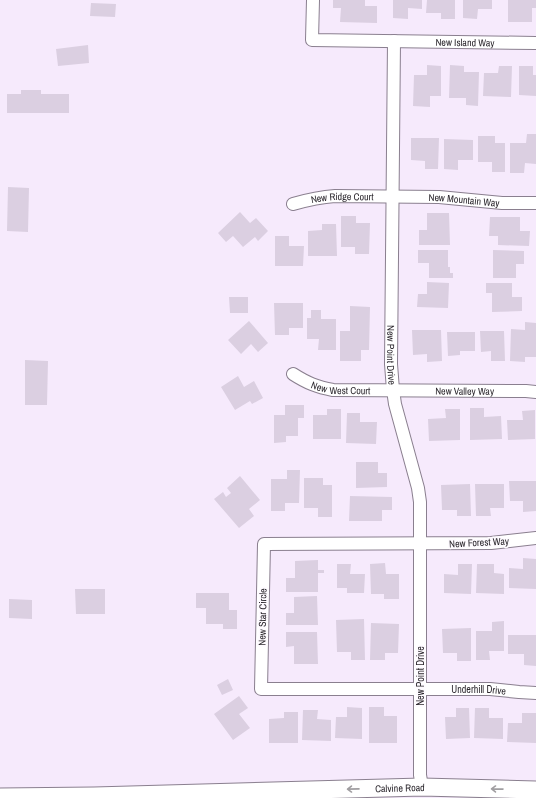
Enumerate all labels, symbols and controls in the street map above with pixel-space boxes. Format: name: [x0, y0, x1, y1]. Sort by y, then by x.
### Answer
street label: New Island Way: [435, 36, 495, 49]
street label: New Ridge Court: [310, 190, 374, 206]
street label: New Mountain Way: [428, 191, 501, 210]
street label: New Point Drive: [384, 325, 399, 386]
street label: New West Court: [309, 378, 371, 397]
street label: New Valley Way: [435, 385, 495, 398]
street label: New Forest Way: [449, 534, 510, 551]
street label: New Star Circle: [255, 588, 270, 646]
street label: New Point Drive: [414, 646, 427, 706]
street label: Underhill Drive: [451, 683, 507, 698]
street label: Calvine Road: [375, 781, 425, 795]
one-way arrow: [347, 785, 360, 793]
one-way arrow: [491, 785, 504, 793]

